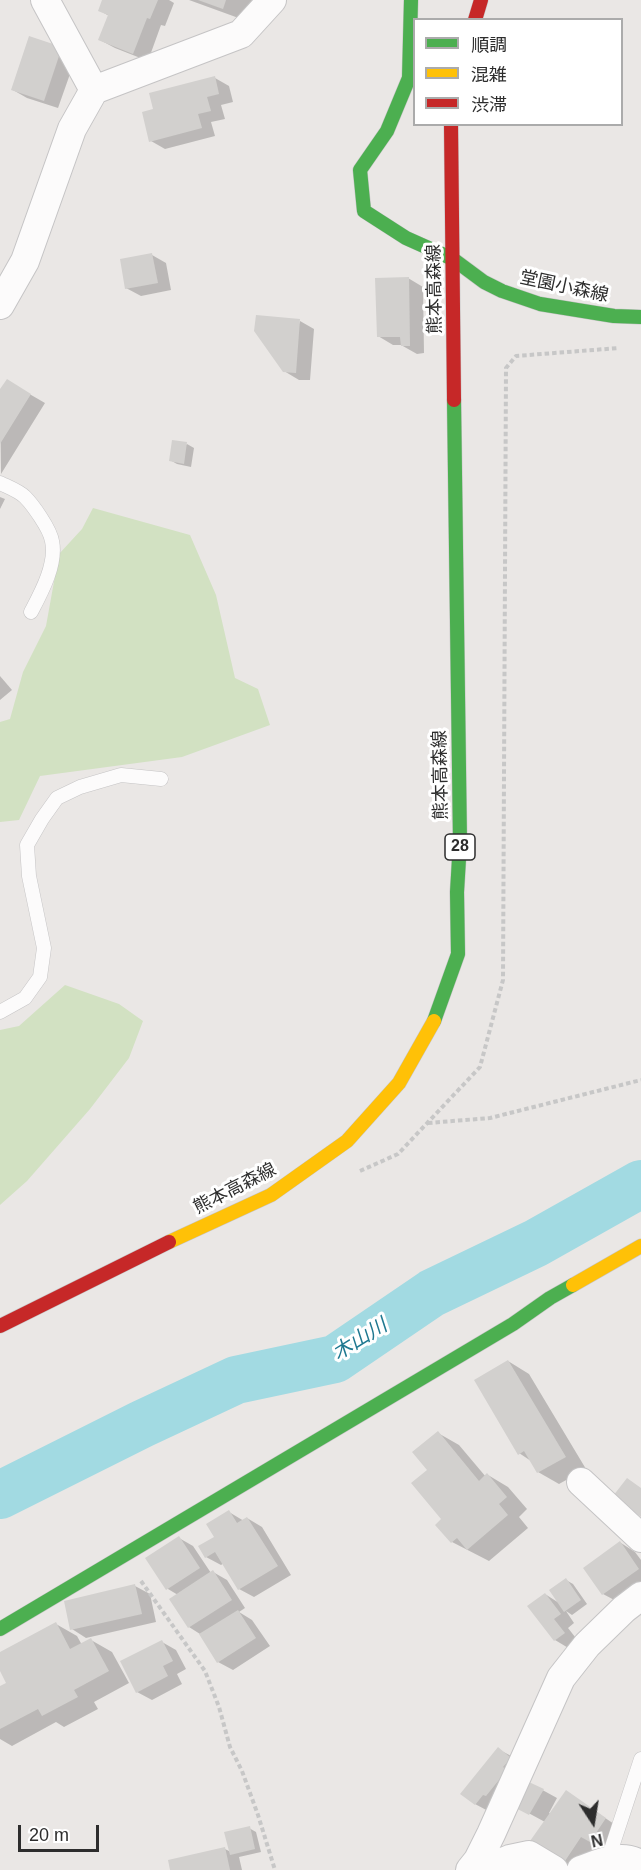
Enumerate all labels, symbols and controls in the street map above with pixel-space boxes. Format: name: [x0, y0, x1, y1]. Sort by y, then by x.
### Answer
legend: [413, 18, 623, 126]
text: 順調: [471, 35, 507, 55]
text: 混雑: [471, 65, 507, 85]
text: 渋滞: [471, 95, 507, 115]
street label: 熊本高森線: [423, 244, 447, 334]
street label: 堂園小森線: [518, 267, 610, 307]
street label: 熊本高森線: [429, 730, 453, 820]
road number: 28: [445, 834, 475, 860]
street label: 熊本高森線: [190, 1159, 280, 1219]
water label: 木山川: [328, 1314, 392, 1366]
north arrow: [563, 1792, 623, 1852]
scale bar: [21, 1813, 102, 1851]
text: 20 m: [29, 1825, 69, 1845]
text: N: [589, 1831, 604, 1850]

